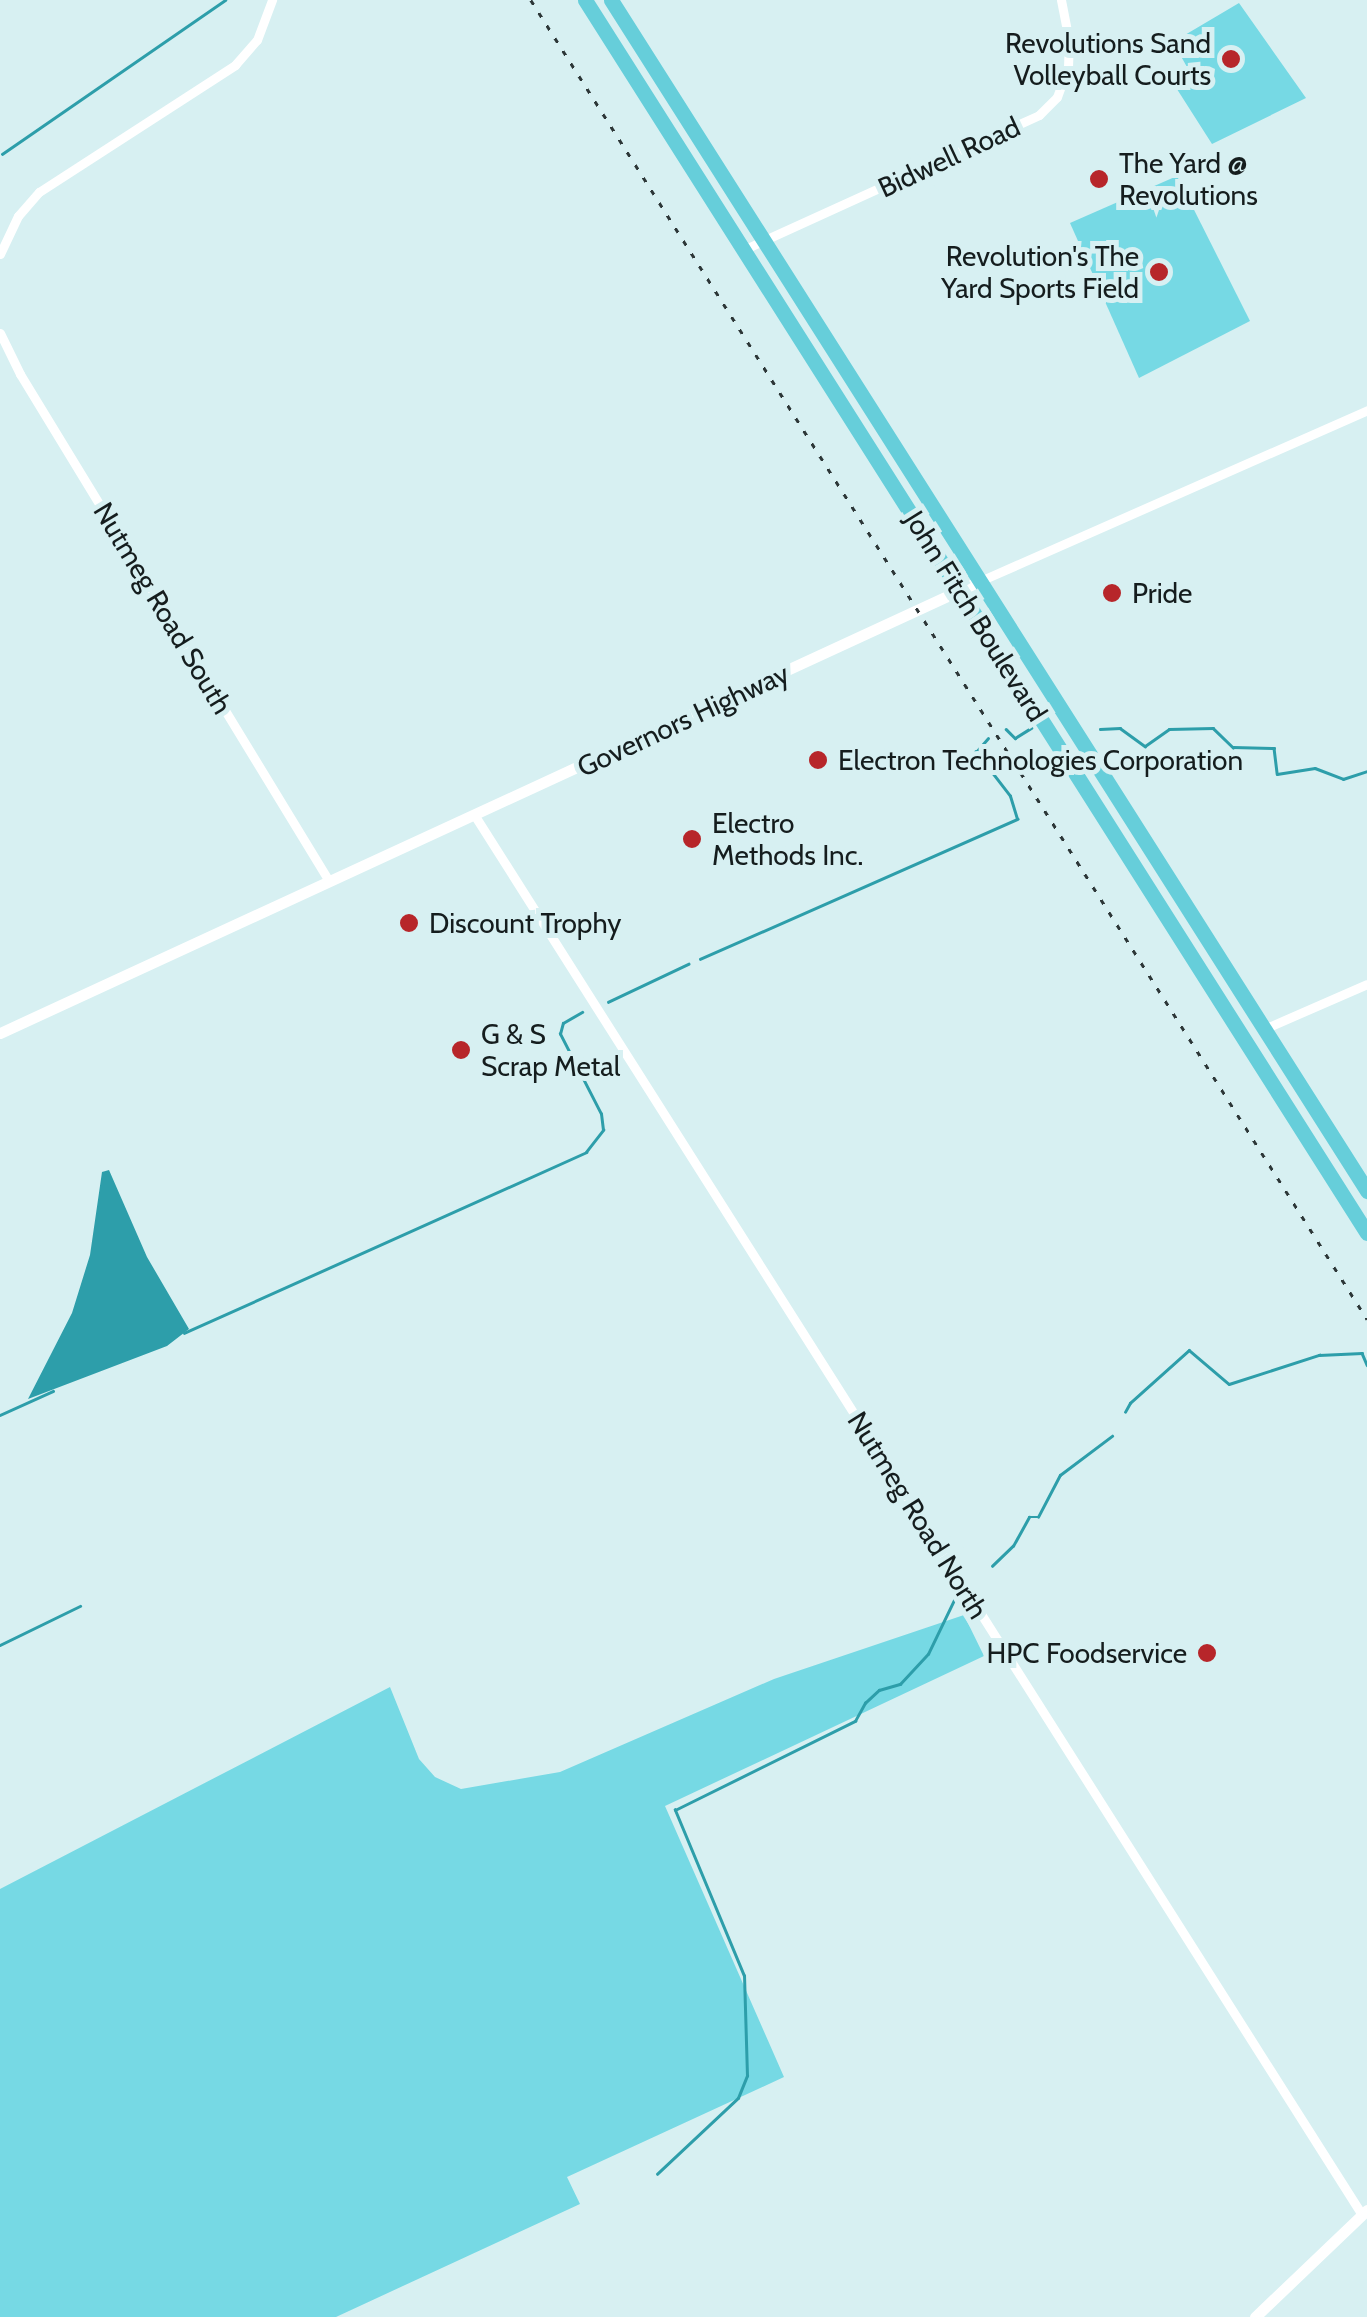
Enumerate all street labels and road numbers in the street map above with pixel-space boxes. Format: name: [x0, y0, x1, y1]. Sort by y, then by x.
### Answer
street label: Bidwell Road: [873, 109, 1025, 205]
street label: Nutmeg Road South: [87, 496, 239, 720]
street label: John Fitch Boulevard: [898, 505, 1054, 727]
street label: Governors Highway: [572, 656, 794, 784]
street label: Nutmeg Road North: [841, 1405, 995, 1625]

